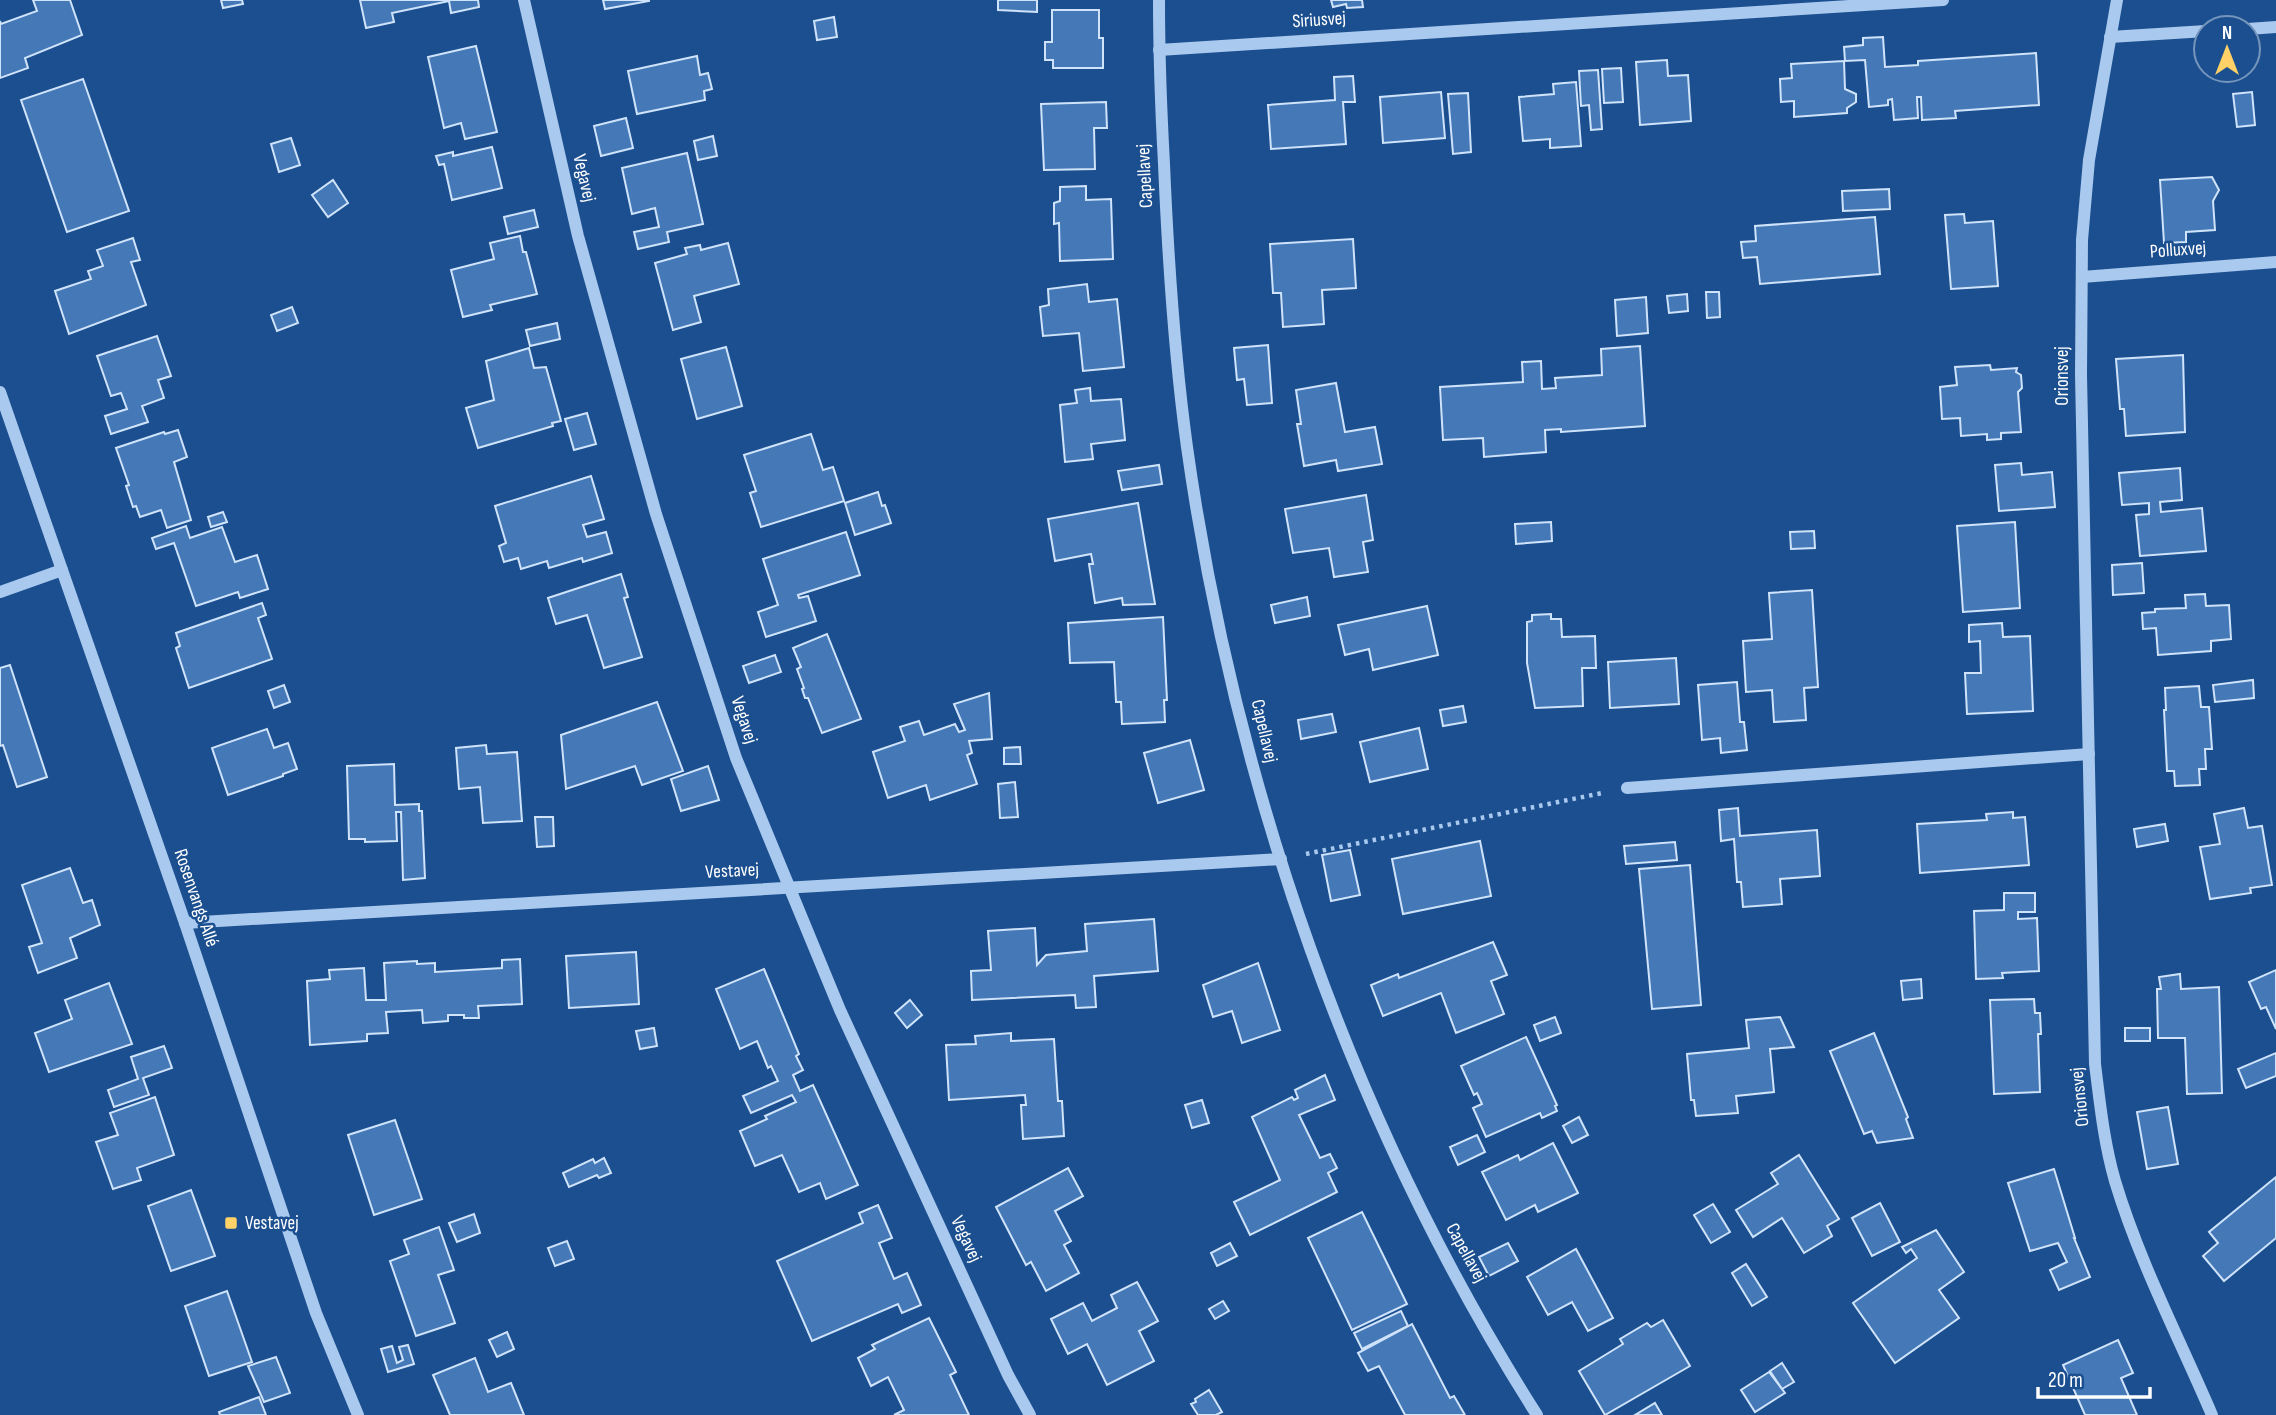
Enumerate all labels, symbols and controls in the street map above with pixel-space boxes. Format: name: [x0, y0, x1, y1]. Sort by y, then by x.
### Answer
street label: Siriusvej: [1291, 7, 1347, 33]
north arrow: [2192, 14, 2262, 84]
text: N: [2222, 22, 2232, 45]
street label: Capellavej: [1132, 143, 1158, 209]
street label: Vegavej: [567, 152, 601, 204]
street label: Polluxvej: [2149, 237, 2207, 263]
street label: Orionsvej: [2051, 346, 2074, 406]
street label: Vegavej: [726, 693, 762, 747]
street label: Capellavej: [1246, 697, 1282, 765]
street label: Rosenvangs Allé: [169, 846, 223, 950]
street label: Vestavej: [705, 858, 759, 884]
street label: Orionsvej: [2065, 1066, 2095, 1128]
place label: Vestavej: [245, 1212, 299, 1235]
street label: Vegavej: [945, 1212, 987, 1266]
marker: Vestavej: [223, 1215, 239, 1231]
street label: Capellavej: [1440, 1219, 1492, 1287]
scale bar: [2038, 1356, 2150, 1400]
text: 20 m: [2048, 1368, 2083, 1393]

